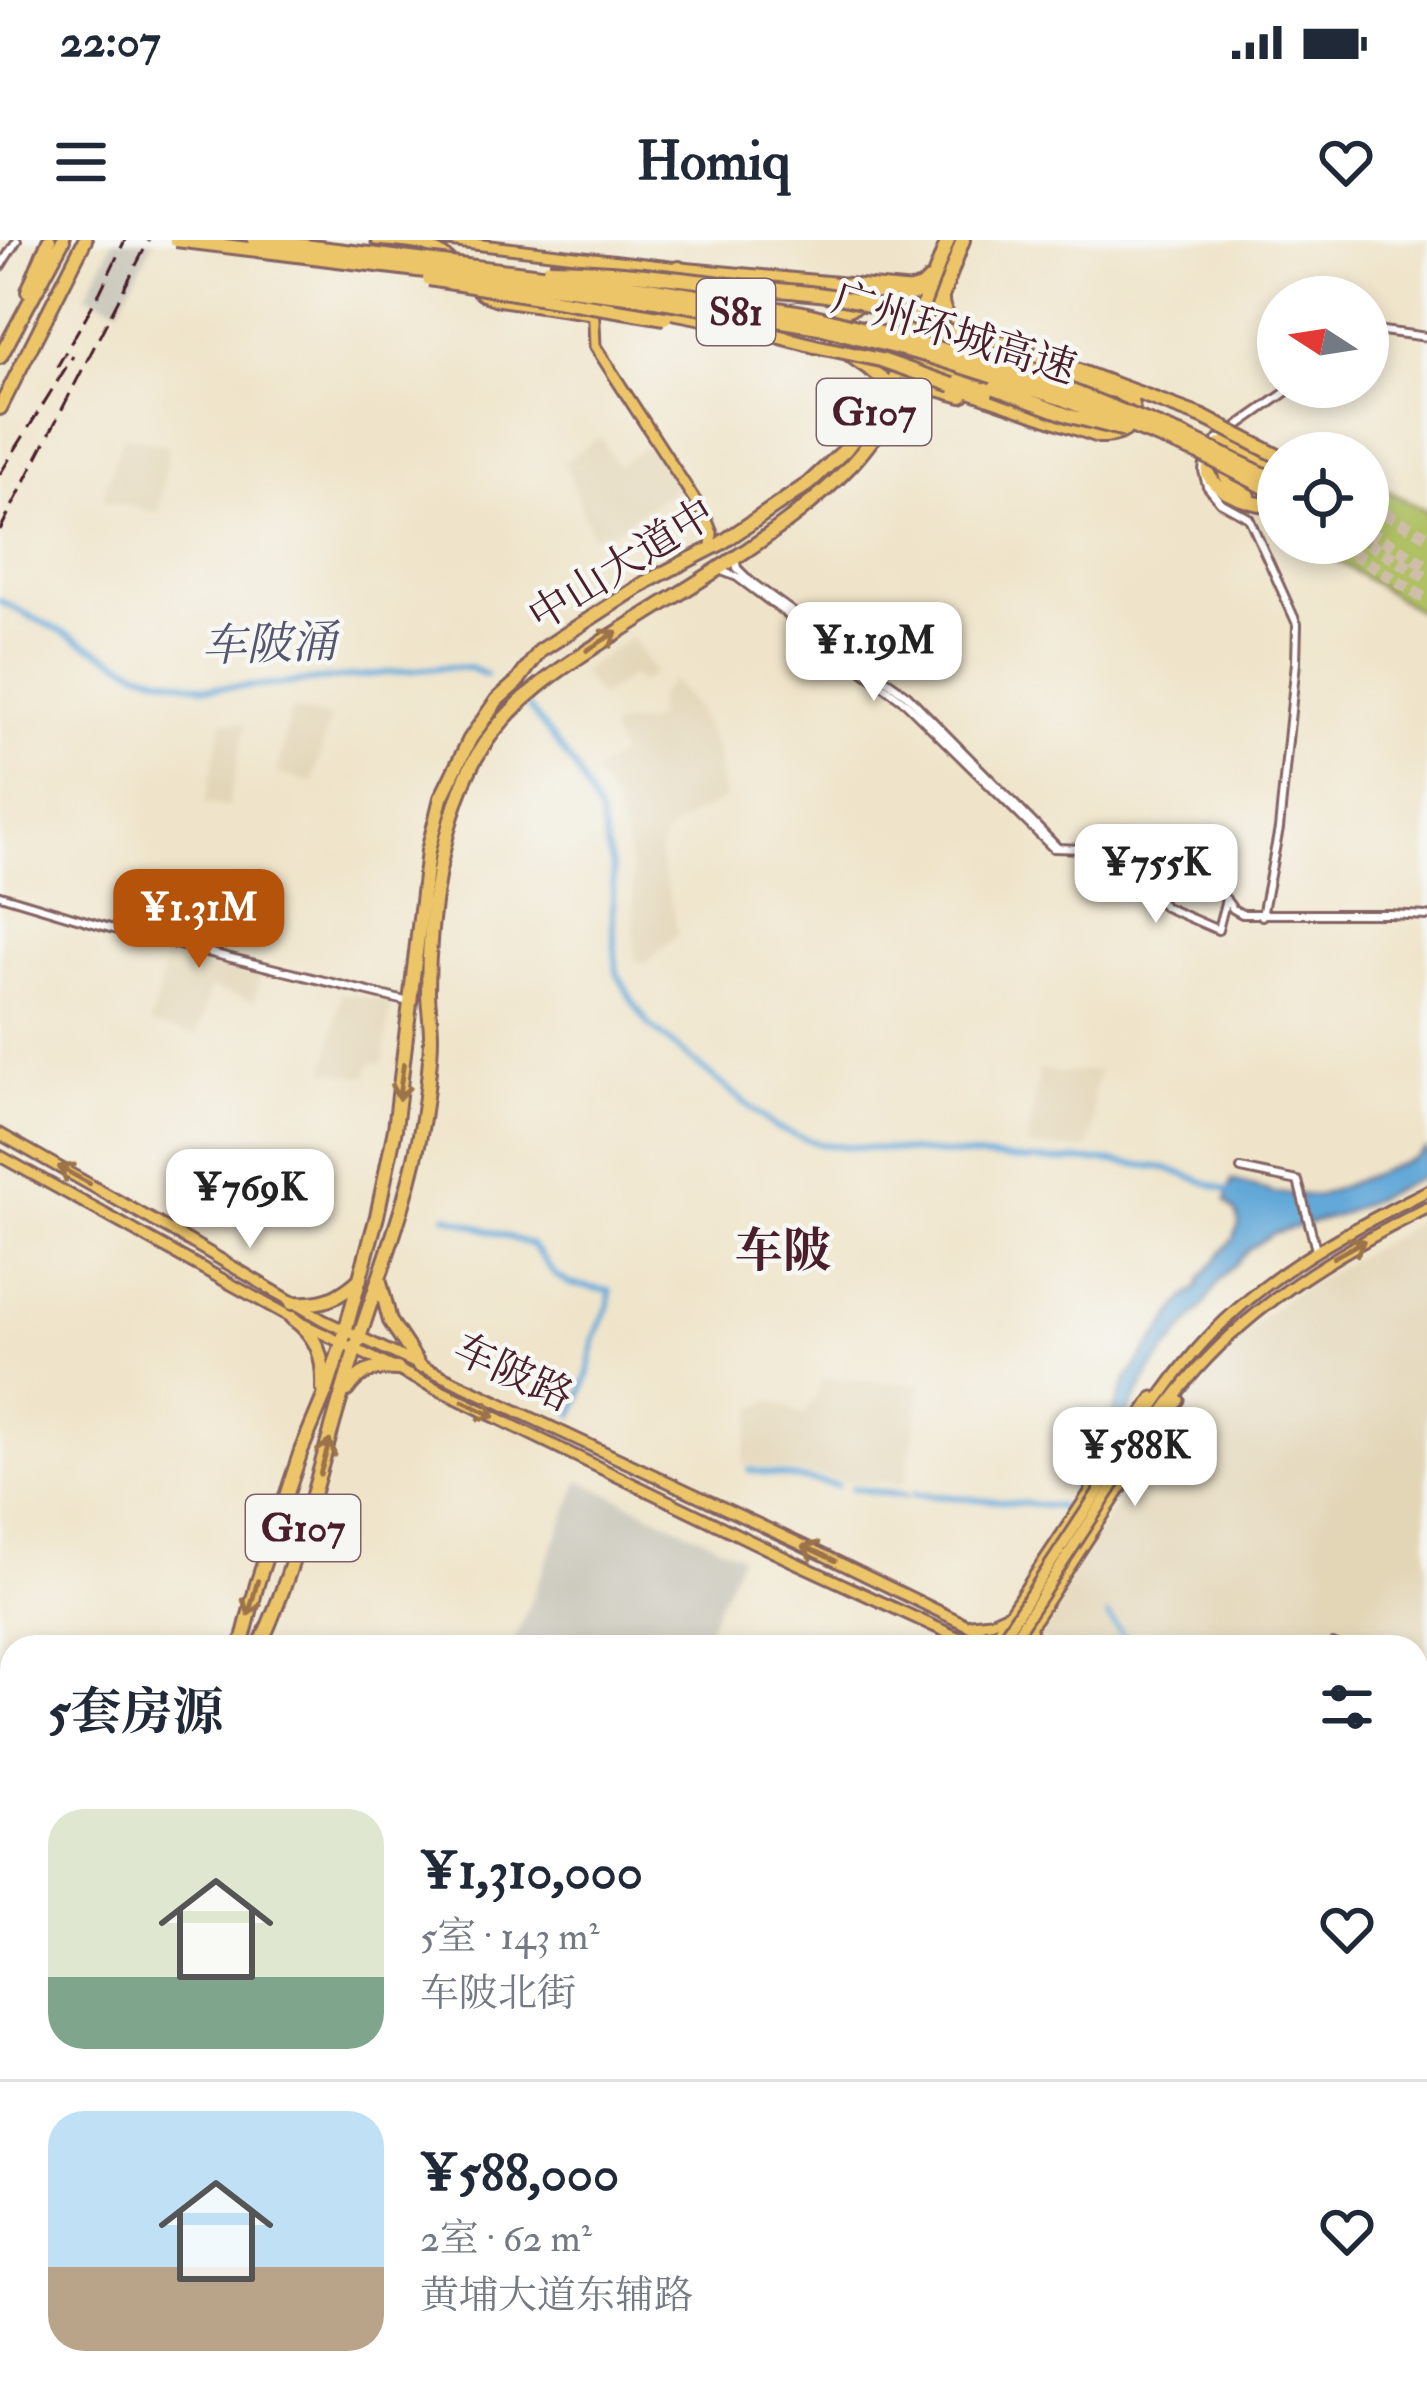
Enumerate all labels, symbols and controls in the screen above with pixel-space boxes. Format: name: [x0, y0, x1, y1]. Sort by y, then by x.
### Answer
text: 22:07: [60, 14, 160, 70]
text: Homiq: [637, 128, 790, 196]
icon: menu: [48, 129, 114, 195]
icon: heart: [1313, 129, 1379, 195]
street label: 广州环城高速: [826, 272, 1082, 396]
north arrow: [1257, 276, 1389, 408]
map controls: [1257, 276, 1389, 564]
road number: S81: [697, 279, 775, 345]
road number: G107: [817, 379, 931, 445]
button: locate: [1257, 432, 1389, 564]
street label: 中山大道中: [519, 487, 725, 643]
pin: ¥1.19M: [776, 602, 972, 704]
water label: 车陂涌: [201, 614, 342, 675]
text: ¥1.19M: [813, 616, 935, 665]
one-way arrow: [584, 629, 618, 653]
pin: ¥755K: [1072, 824, 1240, 926]
text: ¥755K: [1102, 838, 1210, 887]
pin: ¥1.31M: [101, 869, 297, 971]
text: ¥1.31M: [140, 883, 258, 932]
one-way arrow: [389, 1062, 411, 1101]
pin: ¥769K: [166, 1149, 334, 1251]
one-way arrow: [57, 1163, 92, 1187]
text: ¥769K: [193, 1163, 307, 1212]
district label: 车陂: [735, 1222, 831, 1282]
one-way arrow: [1330, 1237, 1365, 1260]
street label: 车陂路: [445, 1323, 581, 1423]
one-way arrow: [460, 1399, 496, 1421]
pin: ¥588K: [1051, 1407, 1219, 1509]
text: ¥588K: [1080, 1421, 1190, 1470]
one-way arrow: [315, 1439, 337, 1477]
road number: G107: [246, 1495, 360, 1561]
one-way arrow: [802, 1541, 838, 1563]
one-way arrow: [241, 1579, 263, 1617]
icon: filters: [1314, 1674, 1380, 1740]
text: 5套房源: [48, 1681, 223, 1745]
text: ¥1,310,000: [420, 1840, 643, 1904]
icon: home: [144, 1857, 288, 2001]
icon: heart: [1314, 1896, 1380, 1962]
text: 5室 · 143 m²: [420, 1912, 600, 1961]
text: 车陂北街: [420, 1969, 576, 2018]
text: ¥588,000: [420, 2142, 619, 2206]
icon: home: [144, 2159, 288, 2303]
icon: heart: [1314, 2198, 1380, 2264]
text: 2室 · 62 m²: [420, 2214, 592, 2263]
text: 黄埔大道东辅路: [420, 2271, 693, 2320]

